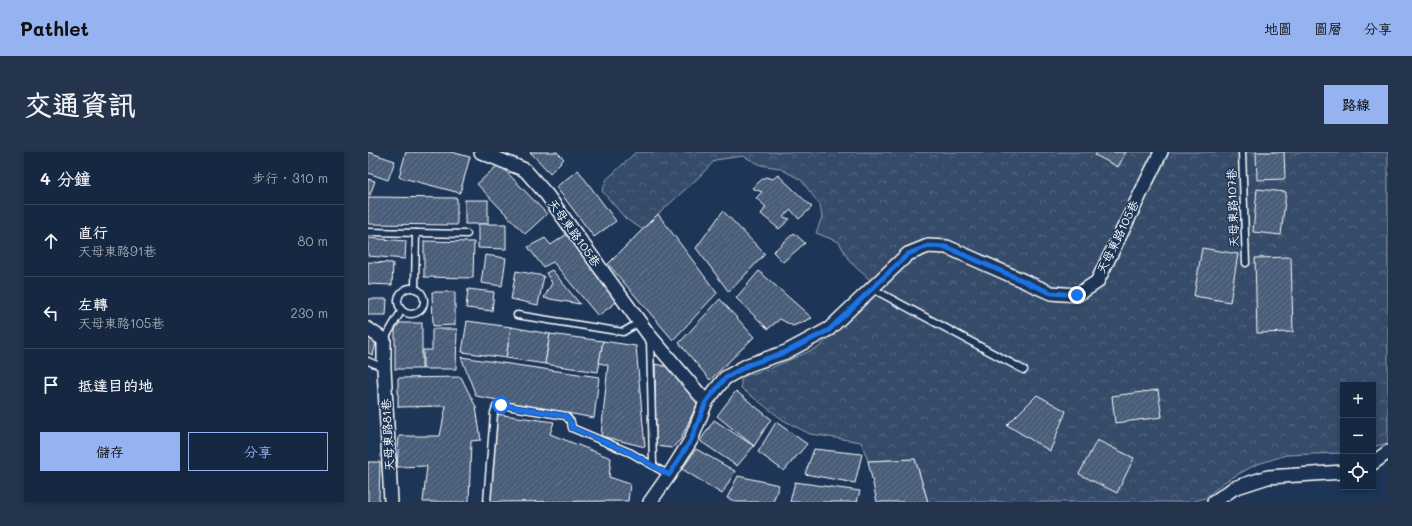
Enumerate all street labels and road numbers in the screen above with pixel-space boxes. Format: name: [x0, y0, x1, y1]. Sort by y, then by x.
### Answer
street label: 天母東路107巷: [1223, 168, 1241, 248]
street label: 天母東路105巷: [545, 195, 605, 269]
street label: 天母東路105巷: [1092, 197, 1142, 276]
street label: 天母東路81巷: [377, 398, 397, 472]

